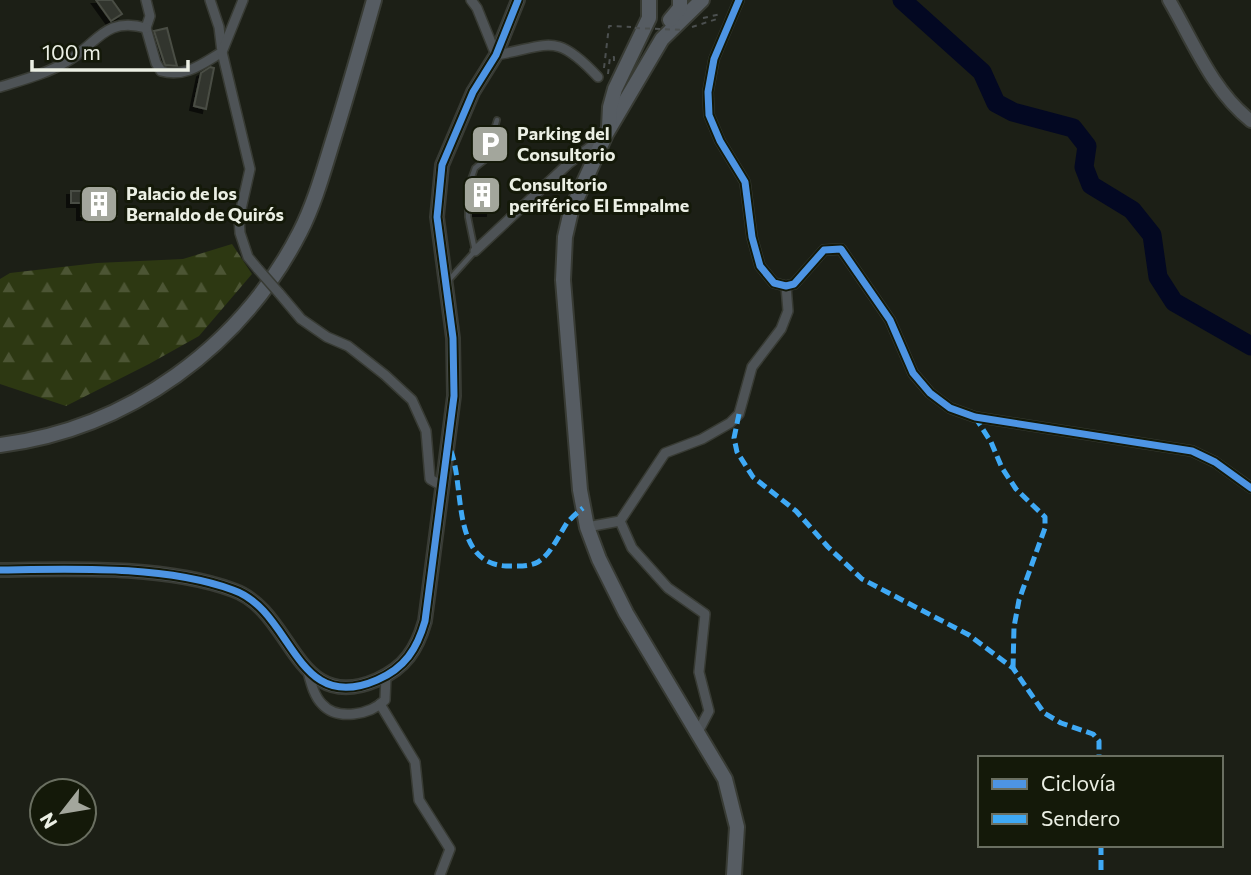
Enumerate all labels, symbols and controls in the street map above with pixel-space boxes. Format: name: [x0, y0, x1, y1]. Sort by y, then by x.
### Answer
scale bar: [32, 28, 187, 72]
text: 100 m: [42, 39, 101, 64]
place label: Parking del Consultorio: [517, 122, 616, 165]
parking icon: Parking del Consultorio: [469, 123, 511, 165]
place label: Consultorio periférico El Empalme: [509, 173, 689, 216]
building icon: Consultorio periférico El Empalme: [461, 174, 503, 216]
place label: Palacio de los Bernaldo de Quirós: [126, 182, 284, 225]
building icon: Palacio de los Bernaldo de Quirós: [78, 183, 120, 225]
legend: [978, 756, 1223, 847]
text: Ciclovía: [1041, 770, 1116, 795]
north arrow: [28, 777, 98, 847]
text: Sendero: [1041, 805, 1120, 830]
text: N: [34, 809, 62, 833]

